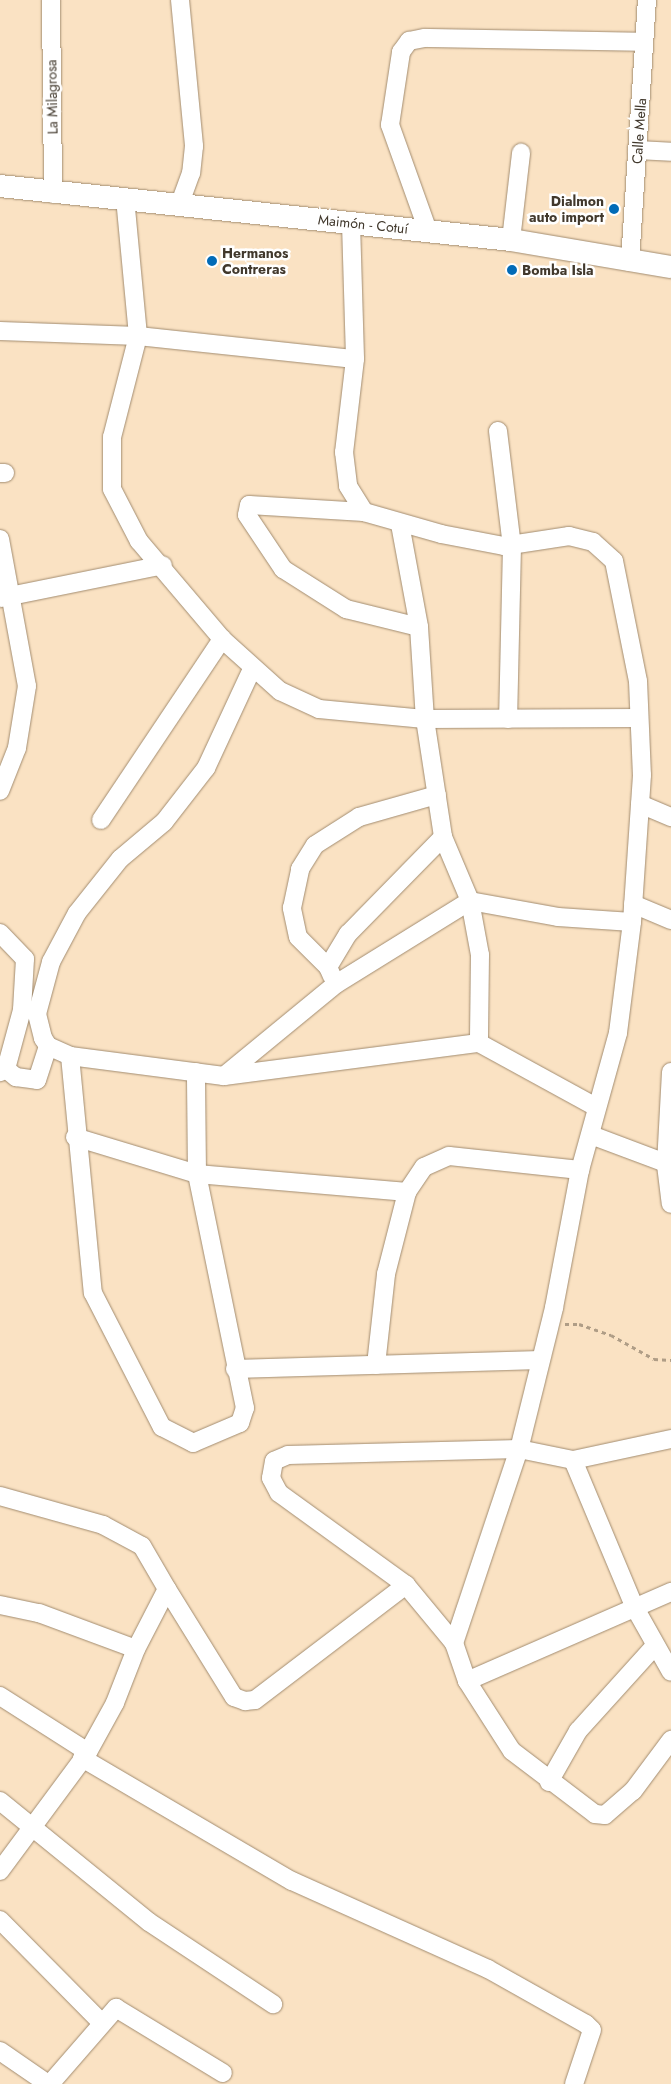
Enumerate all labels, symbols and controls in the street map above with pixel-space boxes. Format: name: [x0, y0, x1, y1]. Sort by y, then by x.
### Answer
street label: La Milagrosa: [43, 59, 61, 135]
street label: Calle Mella: [628, 98, 650, 164]
place label: Dialmon auto import: [529, 193, 604, 226]
marker: Dialmon auto import: [608, 203, 620, 215]
street label: Maimón - Cotuí: [317, 211, 409, 237]
place label: Hermanos Contreras: [222, 245, 288, 278]
marker: Hermanos Contreras: [206, 255, 218, 267]
place label: Bomba Isla: [522, 262, 594, 278]
marker: Bomba Isla: [506, 264, 518, 276]

